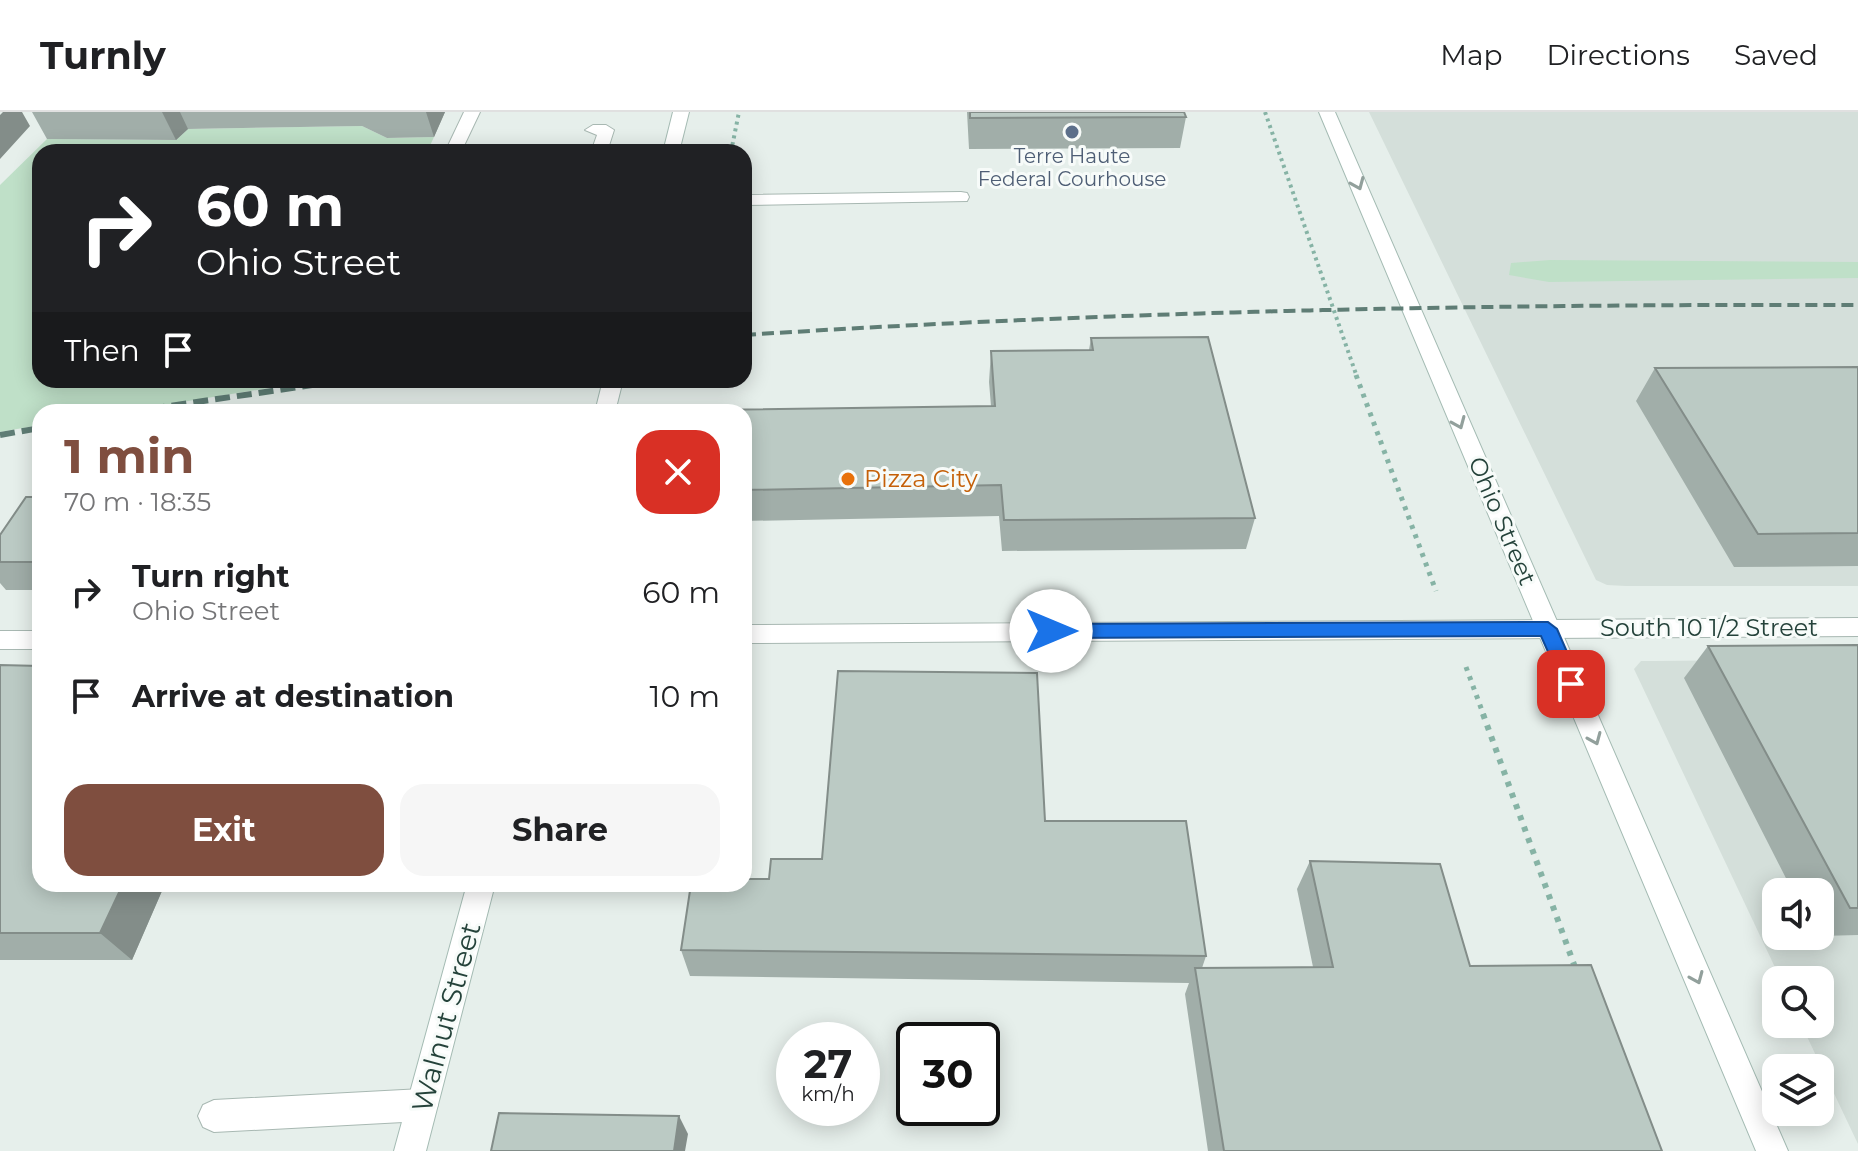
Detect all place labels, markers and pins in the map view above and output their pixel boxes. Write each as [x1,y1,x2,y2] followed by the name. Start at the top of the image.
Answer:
[1063,123,1081,141] marker: Terre Haute Federal Courhouse
[978,144,1166,191] place label: Terre Haute Federal Courhouse
[864,464,978,493] place label: Pizza City
[839,470,857,488] marker: Pizza City
[1537,650,1605,718] pin

